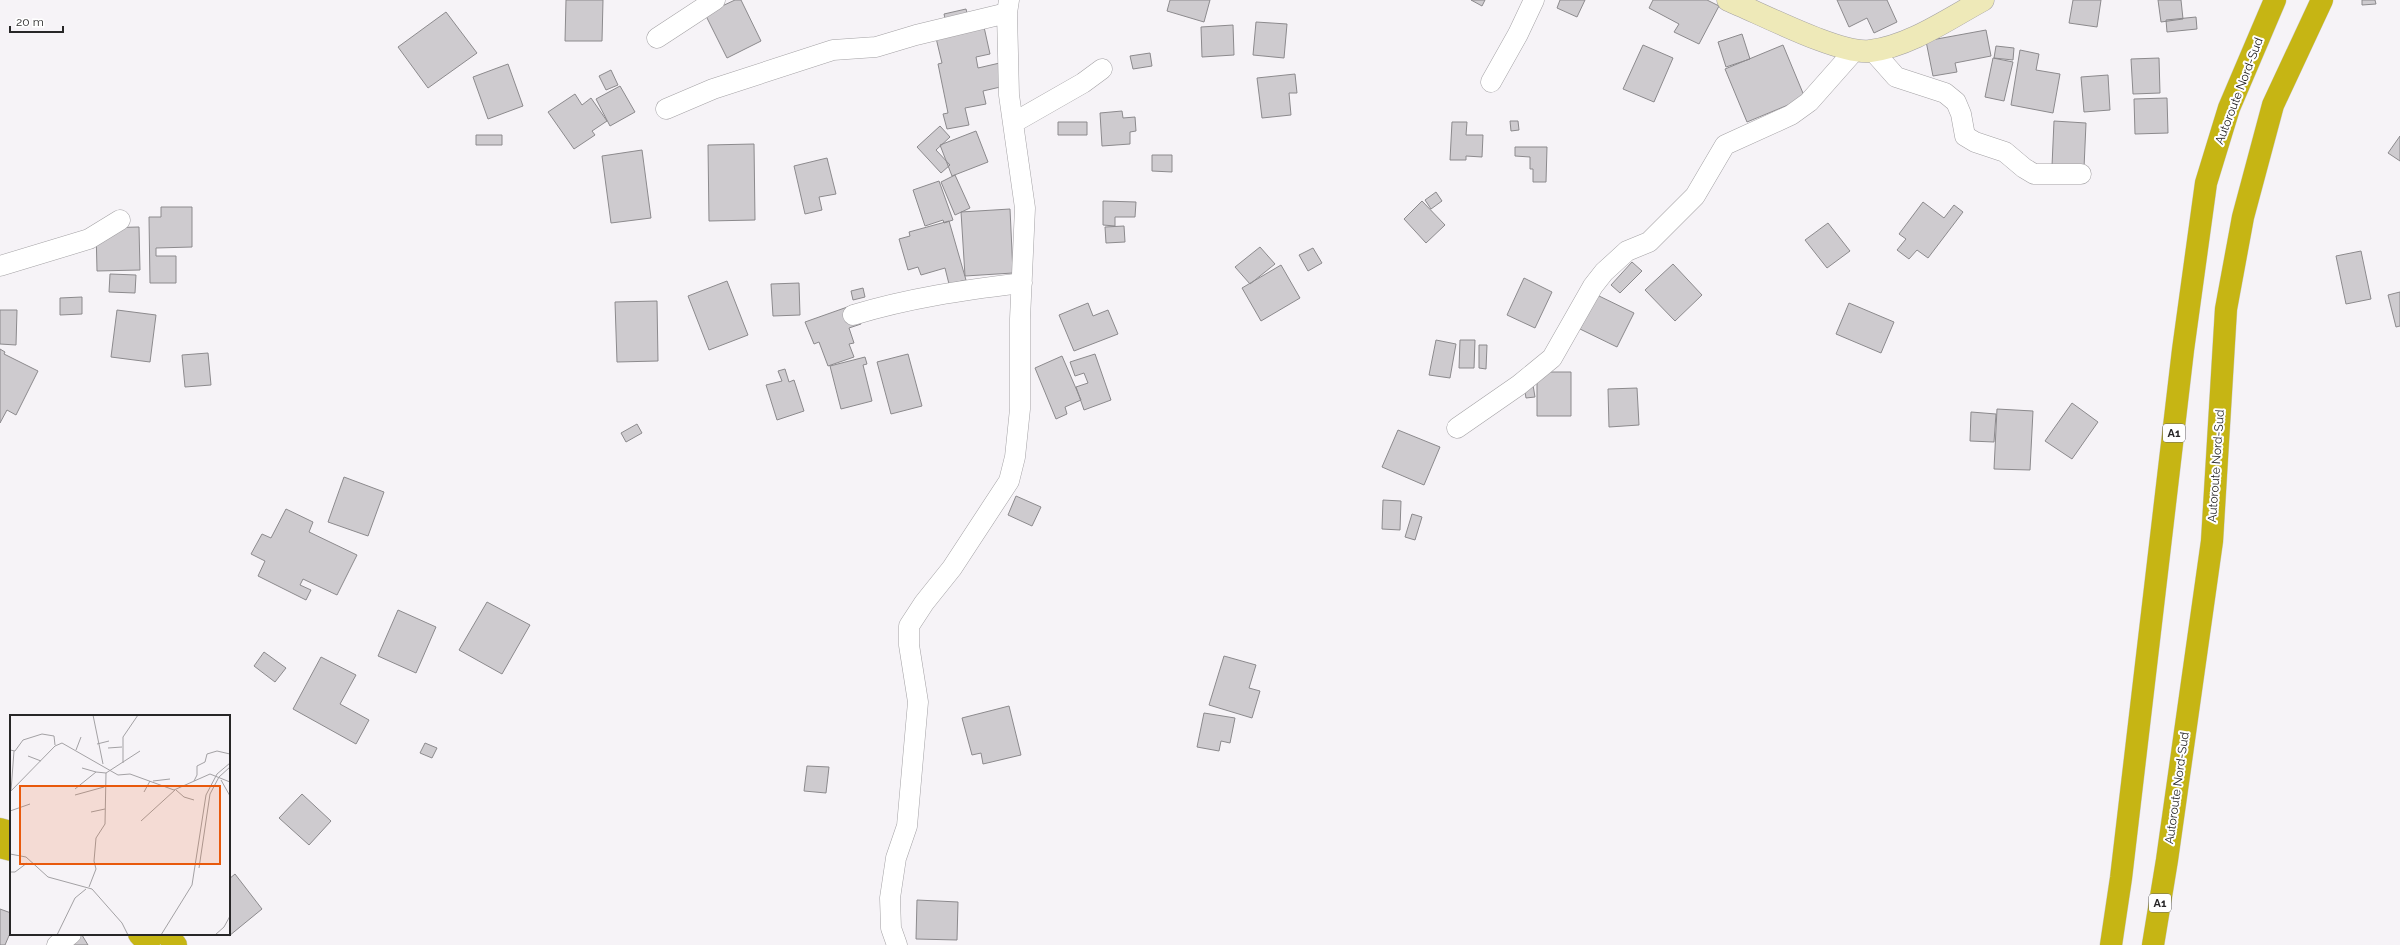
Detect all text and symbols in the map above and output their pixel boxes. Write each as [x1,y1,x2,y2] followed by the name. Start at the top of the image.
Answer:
[10,8,63,34] scale bar
[16,15,44,29] text: 20 m
[2212,36,2266,146] street label: Autoroute Nord-Sud
[2205,409,2227,523] street label: Autoroute Nord-Sud
[2163,424,2185,442] road number: A1
[10,715,230,935] inset map
[2162,731,2192,845] street label: Autoroute Nord-Sud
[2149,894,2171,912] road number: A1

